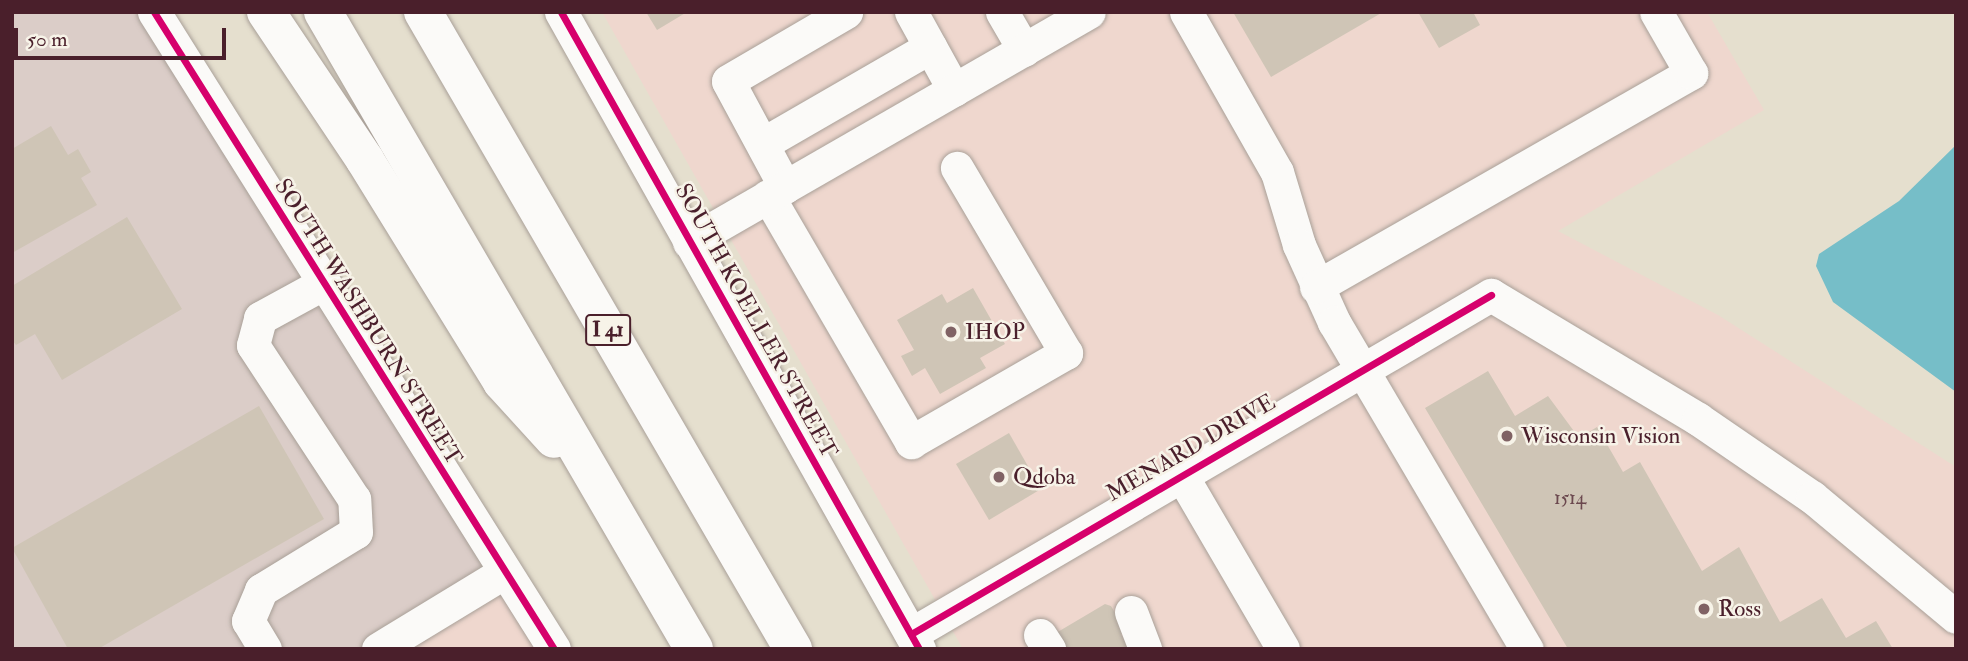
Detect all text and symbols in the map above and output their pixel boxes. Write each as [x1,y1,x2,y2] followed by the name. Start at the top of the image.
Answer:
[18,14,229,58] scale bar
[27,26,68,53] text: 50 m
[268,174,468,470] street label: SOUTH WASHBURN STREET
[669,179,843,463] street label: SOUTH KOELLER STREET
[584,312,632,348] road number: I 41
[965,318,1025,346] place label: IHOP
[943,324,959,340] marker: IHOP
[1102,388,1280,508] street label: MENARD DRIVE
[1521,422,1680,450] place label: Wisconsin Vision
[1499,428,1515,444] marker: Wisconsin Vision
[1013,463,1076,491] place label: Qdoba
[991,469,1007,485] marker: Qdoba
[1554,488,1586,510] house number: 1514
[1718,595,1761,623] place label: Ross
[1696,601,1712,617] marker: Ross

